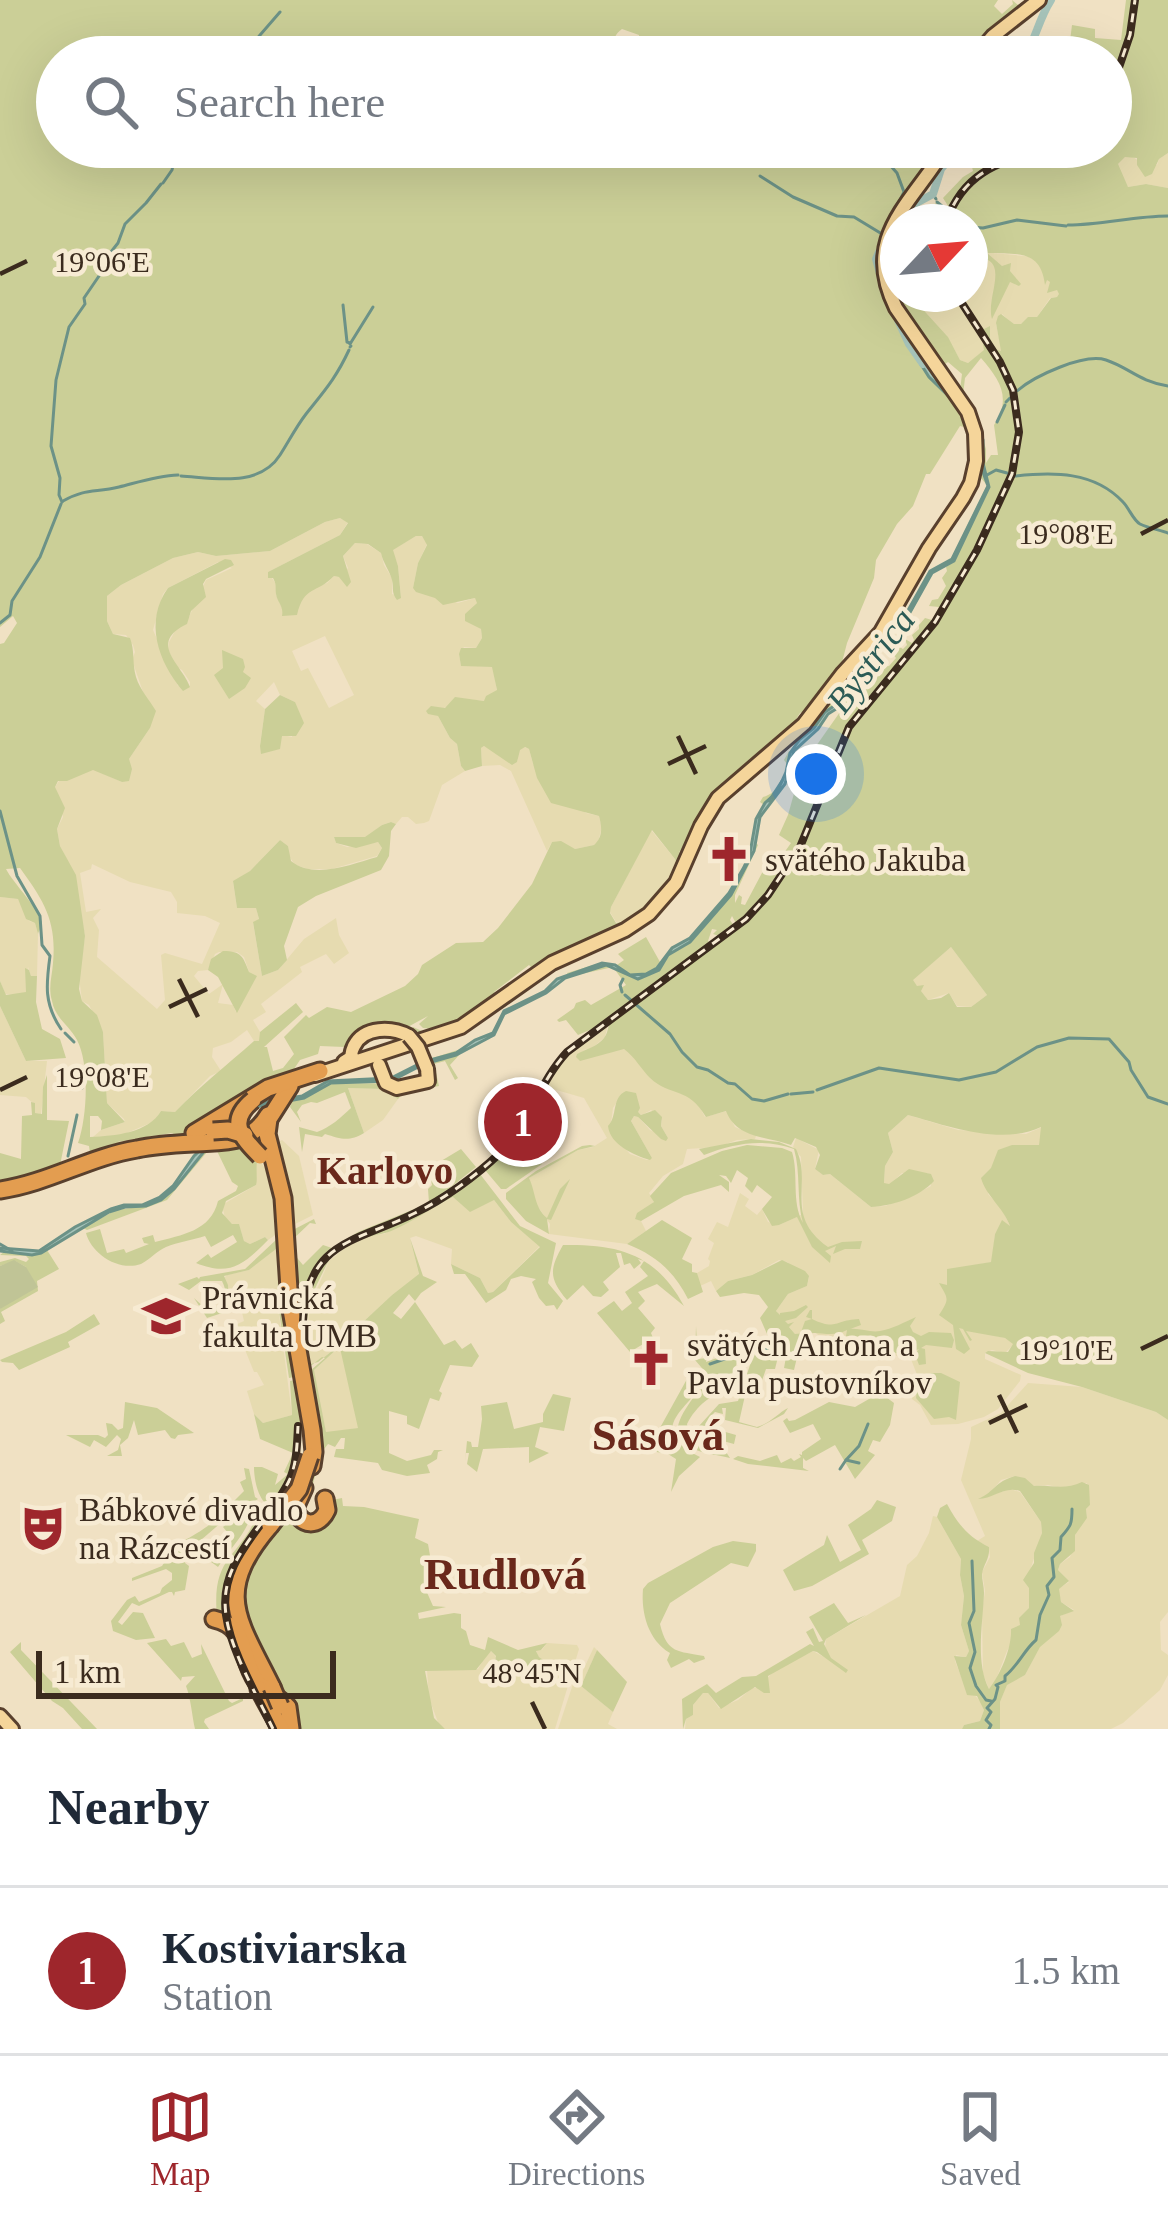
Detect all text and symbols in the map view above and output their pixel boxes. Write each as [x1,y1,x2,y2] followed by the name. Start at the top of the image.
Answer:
[36,36,1132,168] search box
[78,69,144,135] icon: search
[174,77,385,127] text: Search here
[880,204,988,312] north arrow
[54,245,150,278] text: 19°06'E
[1018,517,1114,550] text: 19°08'E
[819,601,923,721] water label: Bystrica
[786,744,846,804] your location
[704,834,754,884] church icon: svätého Jakuba
[765,842,966,878] place label: svätého Jakuba
[54,1060,150,1093] text: 19°08'E
[484,1077,562,1167] pin: 1
[317,1149,453,1192] district label: Karlovo
[202,1280,377,1354] place label: Právnická fakulta UMB
[141,1291,191,1341] school or university icon: Právnická fakulta UMB
[687,1327,932,1401] place label: svätých Antona a Pavla pustovníkov
[1018,1333,1114,1366] text: 19°10'E
[626,1338,676,1388] church icon: svätých Antona a Pavla pustovníkov
[592,1410,724,1460] district label: Sásová
[79,1492,304,1566] place label: Bábkové divadlo na Rázcestí
[18,1503,68,1553] theatre icon: Bábkové divadlo na Rázcestí
[424,1549,586,1599] district label: Rudlová
[36,1645,336,1698] scale bar
[54,1654,121,1690] text: 1 km
[482,1656,582,1689] text: 48°45'N
[48,1779,209,1835] text: Nearby
[162,1923,407,1973] text: Kostiviarska
[77,1949,97,1992] text: 1
[1012,1949,1120,1992] text: 1.5 km
[162,1975,273,2018] text: Station
[147,2084,213,2193] tab: Map
[508,2084,645,2193] tab: Directions
[940,2084,1021,2193] tab: Saved

